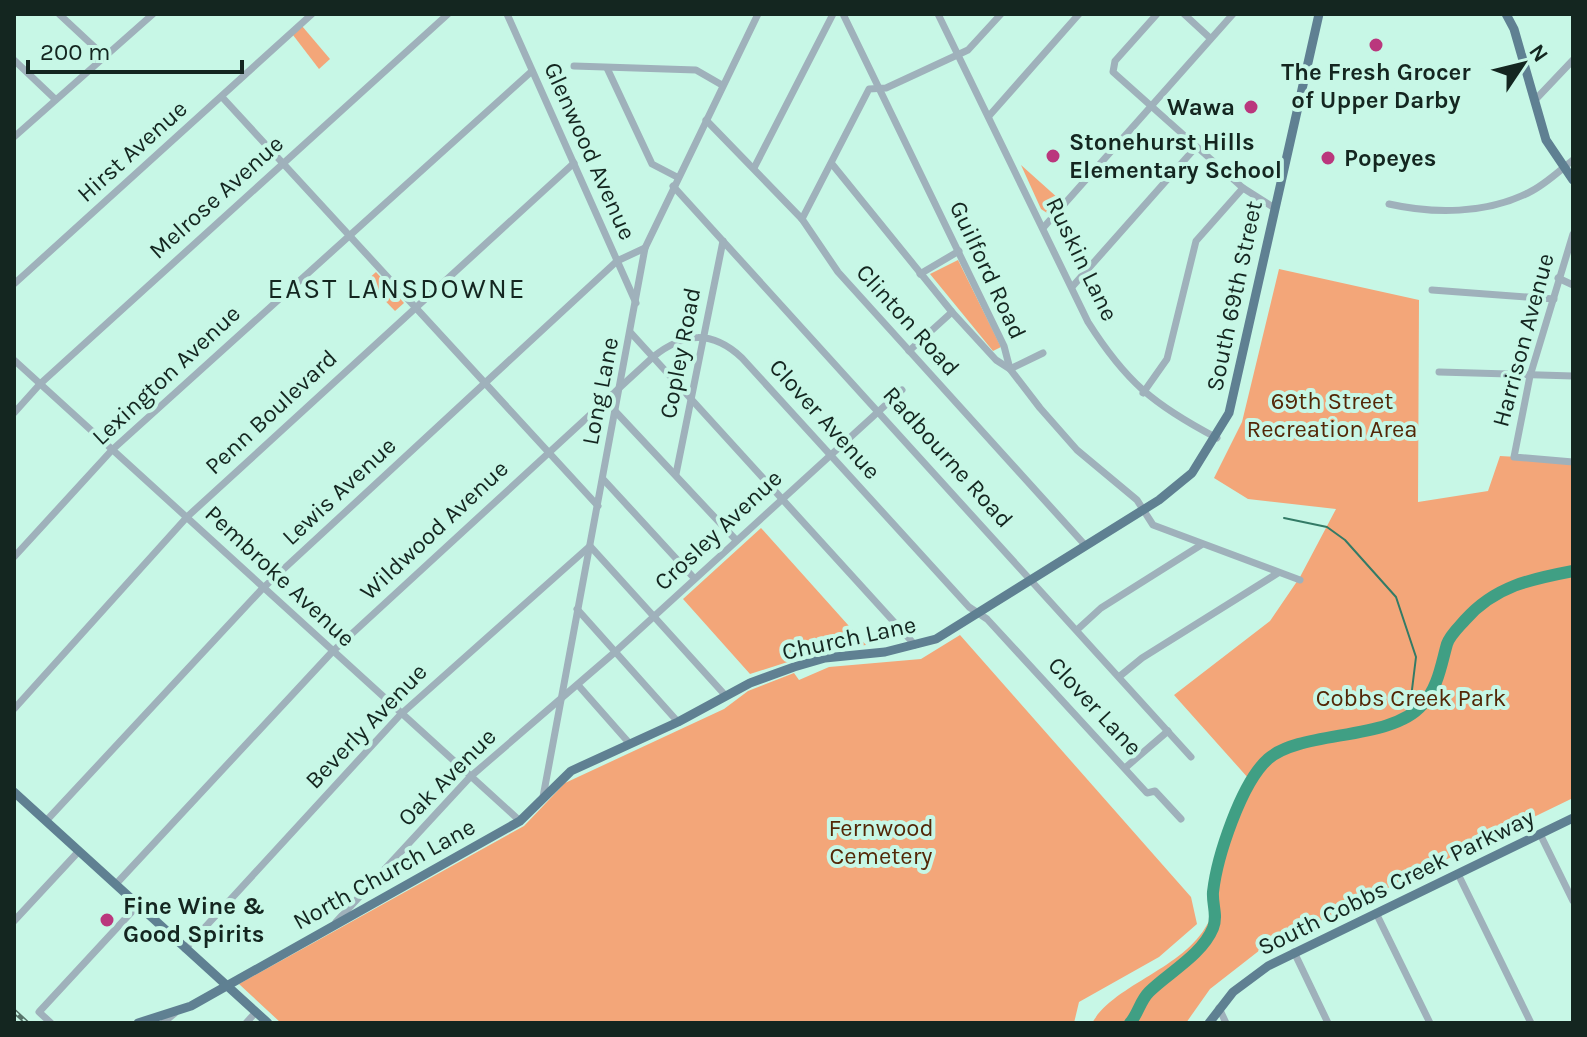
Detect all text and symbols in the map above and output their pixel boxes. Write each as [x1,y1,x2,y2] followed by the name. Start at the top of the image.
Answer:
[28,24,242,74] scale bar
[1483,24,1563,104] north arrow
[1367,36,1385,54] marker: The Fresh Grocer of Upper Darby
[40,38,111,66] text: 200 m
[1523,39,1554,67] text: N
[538,58,642,244] street label: Glenwood Avenue
[1281,58,1471,114] place label: The Fresh Grocer of Upper Darby
[1167,93,1235,121] place label: Wawa
[71,94,193,208] street label: Hirst Avenue
[1242,98,1260,116] marker: Wawa
[1069,128,1282,184] place label: Stonehurst Hills Elementary School
[143,129,289,265] street label: Melrose Avenue
[1344,144,1436,172] place label: Popeyes
[1044,147,1062,165] marker: Stonehurst Hills Elementary School
[1319,149,1337,167] marker: Popeyes
[1040,193,1124,325] street label: Ruskin Lane
[944,197,1032,343] street label: Guilford Road
[1200,198,1268,394] street label: South 69th Street
[1486,250,1560,430] street label: Harrison Avenue
[851,258,965,382] street label: Clinton Road
[267,272,527,305] district label: EAST LANSDOWNE
[654,285,706,421] street label: Copley Road
[86,299,246,451] street label: Lexington Avenue
[576,335,624,447] street label: Long Lane
[199,344,343,480] street label: Penn Boulevard
[764,353,886,485] street label: Clover Avenue
[877,381,1019,533] street label: Radbourne Road
[1246,387,1418,443] park label: 69th Street Recreation Area
[276,431,402,551] street label: Lewis Avenue
[354,454,514,606] street label: Wildwood Avenue
[648,464,788,596] street label: Crosley Avenue
[199,499,361,653] street label: Pembroke Avenue
[779,610,919,666] street label: Church Lane
[1042,651,1148,761] street label: Clover Lane
[299,658,433,794] street label: Beverly Avenue
[1316,684,1506,712] park label: Cobbs Creek Park
[392,722,502,832] street label: Oak Avenue
[1253,803,1539,961] street label: South Cobbs Creek Parkway
[288,812,480,936] street label: North Church Lane
[828,814,934,870] park label: Fernwood Cemetery
[123,892,265,948] place label: Fine Wine & Good Spirits
[98,911,116,929] marker: Fine Wine & Good Spirits

